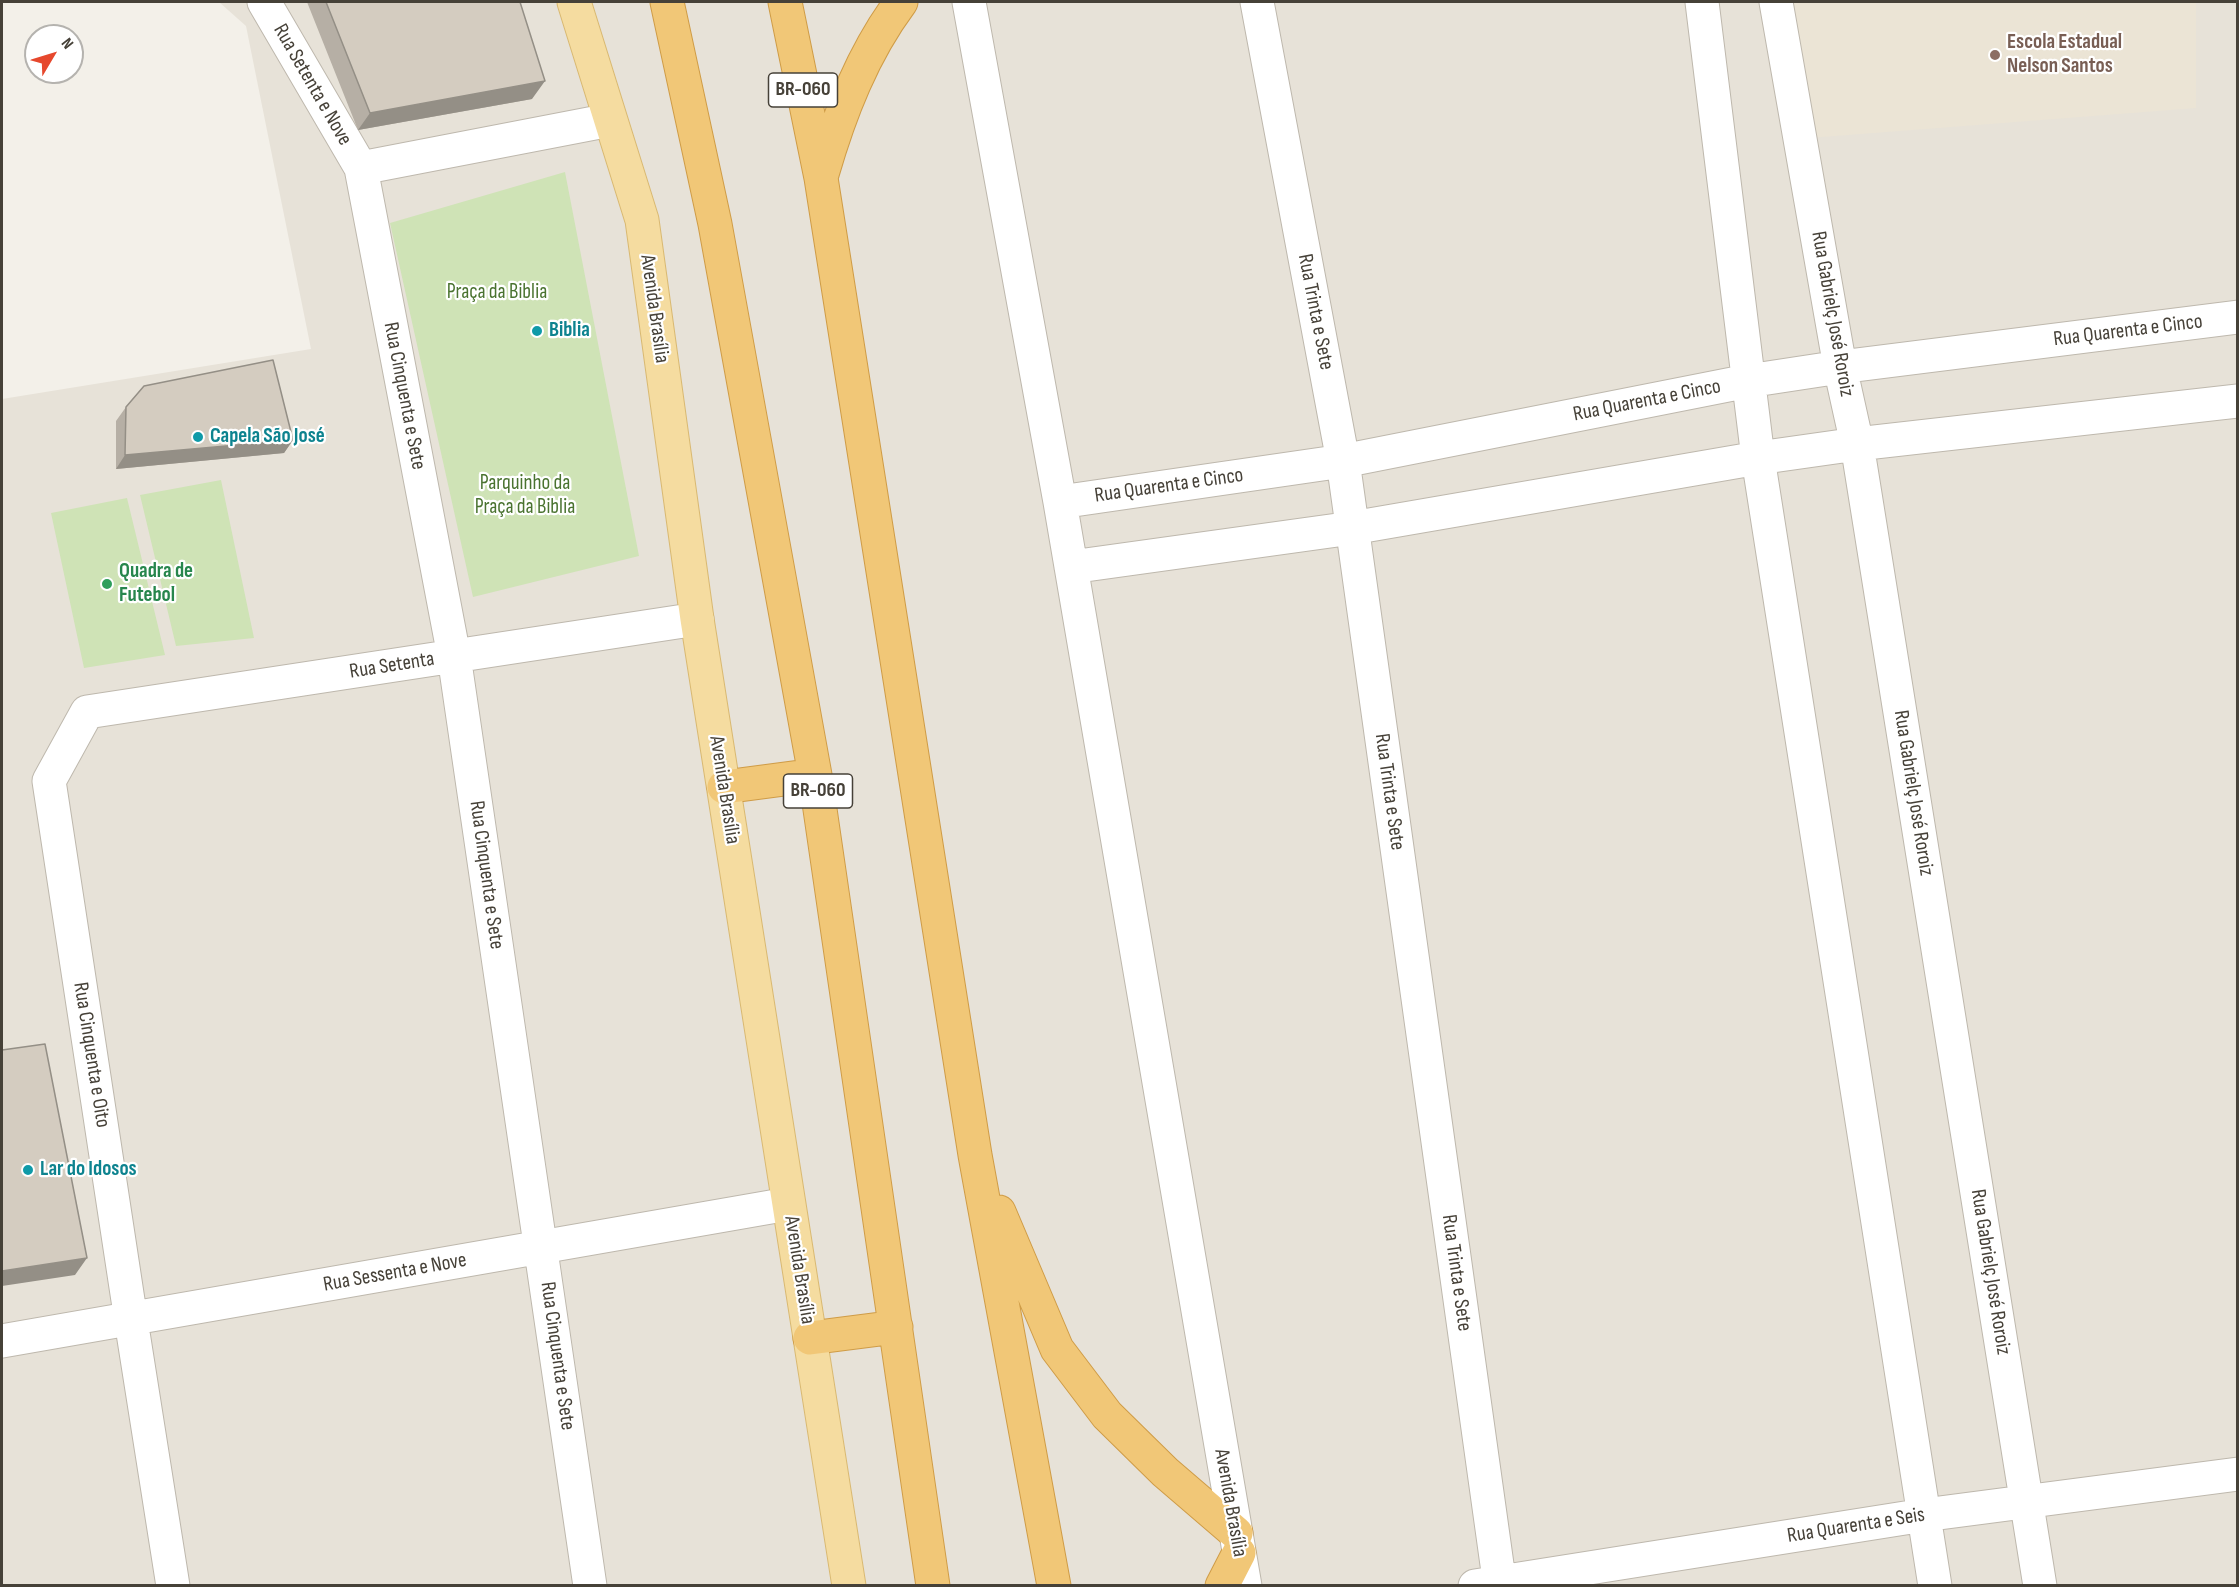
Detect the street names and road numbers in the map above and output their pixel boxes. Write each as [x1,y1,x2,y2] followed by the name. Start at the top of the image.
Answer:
[267,20,357,150] street label: Rua Setenta e Nove
[768,73,838,107] road number: BR-060
[1805,229,1859,399] street label: Rua Gabrielç José Roroiz
[1291,252,1339,372] street label: Rua Trinta e Sete
[634,253,674,365] street label: Avenida Brasília
[2052,309,2204,353] street label: Rua Quarenta e Cinco
[377,320,431,472] street label: Rua Cinquenta e Sete
[1571,374,1723,428] street label: Rua Quarenta e Cinco
[1093,463,1245,509] street label: Rua Quarenta e Cinco
[348,647,436,685] street label: Rua Setenta
[1887,708,1939,878] street label: Rua Gabrielç José Roroiz
[1368,732,1410,852] street label: Rua Trinta e Sete
[703,734,745,846] street label: Avenida Brasília
[784,774,852,808] road number: BR-060
[463,799,509,951] street label: Rua Cinquenta e Sete
[67,981,115,1129] street label: Rua Cinquenta e Oito
[1964,1187,2016,1357] street label: Rua Gabrielç José Roroiz
[1435,1213,1477,1333] street label: Rua Trinta e Sete
[778,1214,820,1326] street label: Avenida Brasília
[321,1248,469,1298] street label: Rua Sessenta e Nove
[534,1280,580,1432] street label: Rua Cinquenta e Sete
[1208,1447,1252,1559] street label: Avenida Brasília
[1785,1503,1927,1549] street label: Rua Quarenta e Seis

